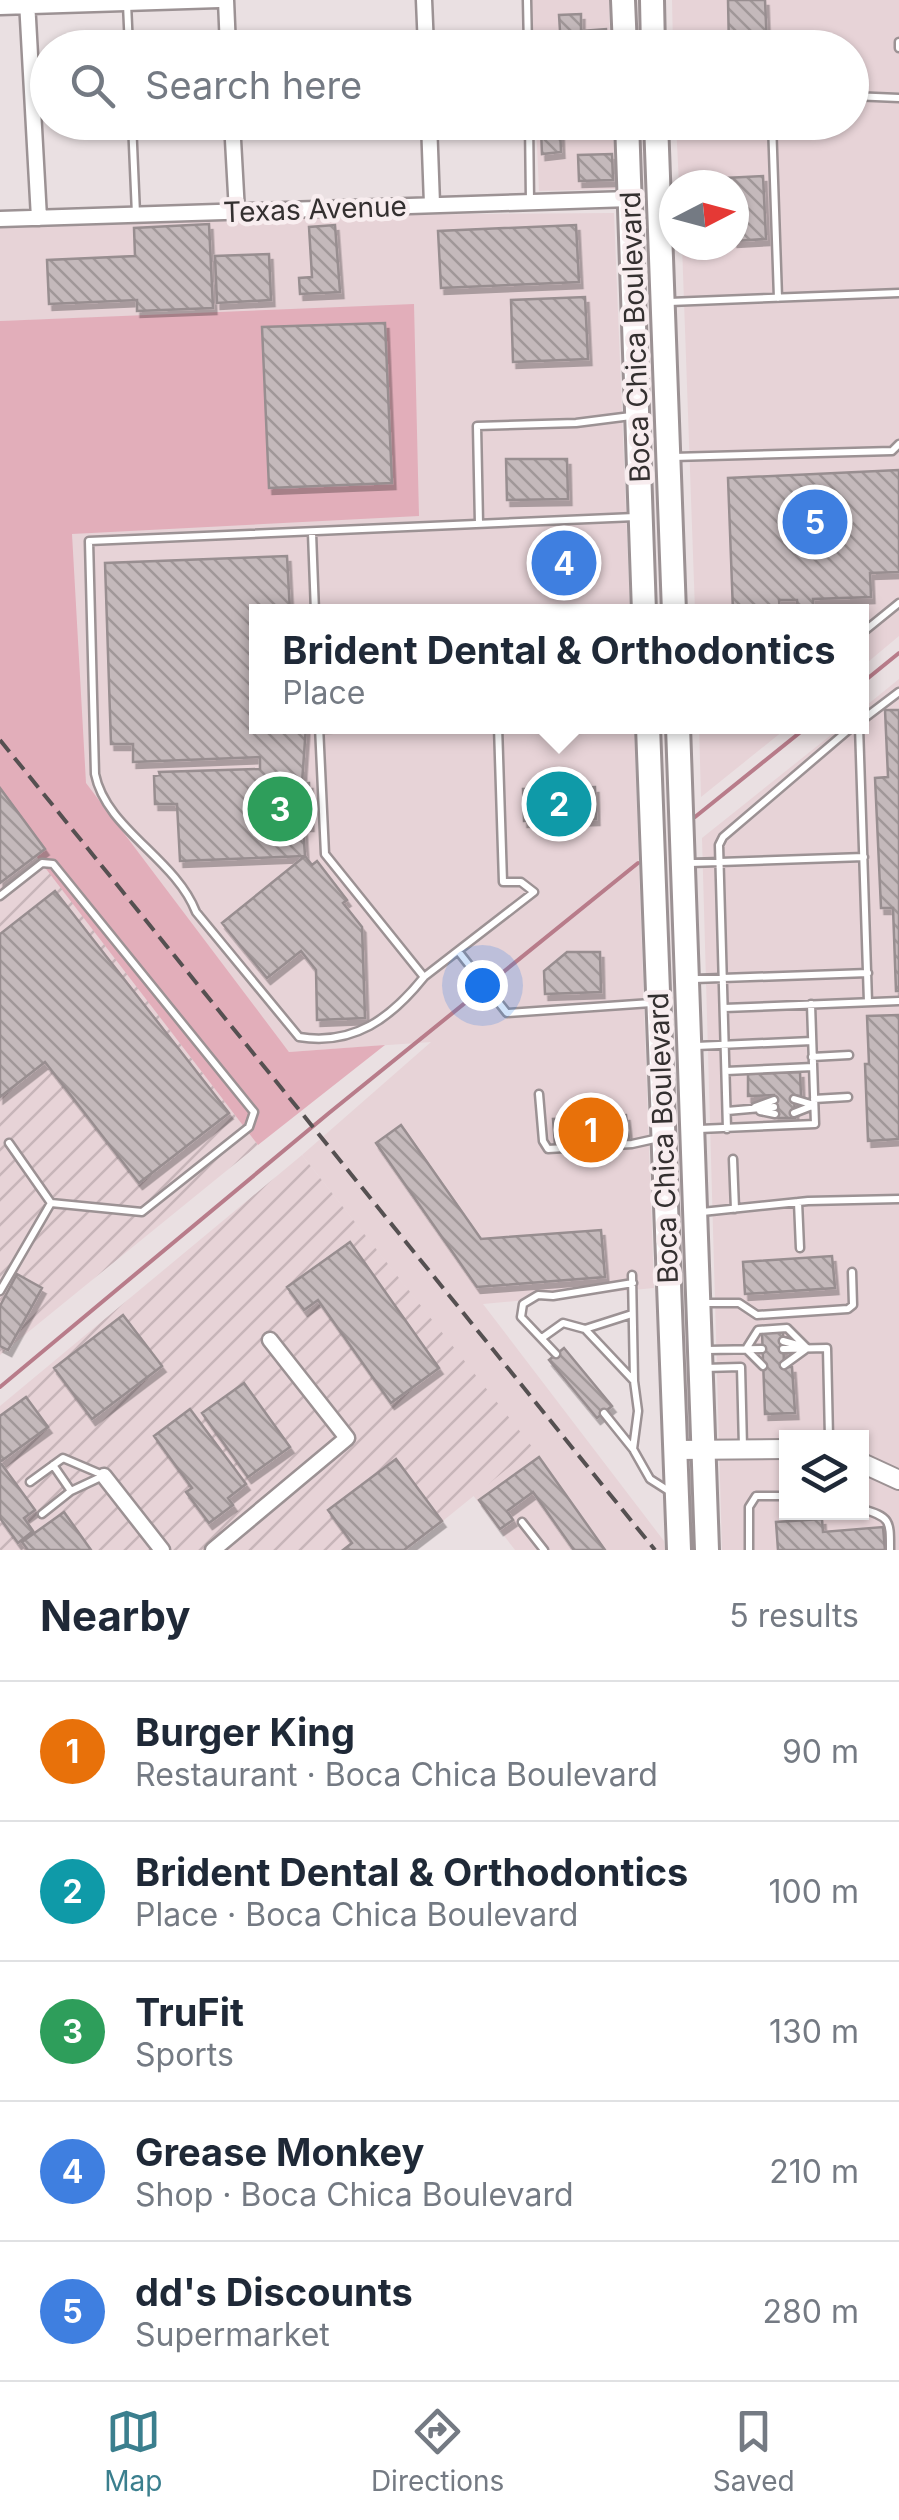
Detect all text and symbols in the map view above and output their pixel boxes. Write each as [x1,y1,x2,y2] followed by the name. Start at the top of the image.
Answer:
[30,30,869,140] search box
[65,58,120,113] icon: search
[145,62,362,108] text: Search here
[659,170,749,260] north arrow
[223,189,407,229] street label: Texas Avenue
[613,191,657,483] street label: Boca Chica Boulevard
[782,484,848,560] pin: 5
[532,526,596,600] pin: 4
[249,604,869,734] popup
[282,627,836,673] text: Brident Dental & Orthodontics
[282,673,365,712] text: Place
[526,766,592,842] pin: 2
[248,772,312,846] pin: 3
[457,960,508,1011] your location
[641,992,685,1284] street label: Boca Chica Boulevard
[558,1092,624,1168] pin: 1
[779,1430,869,1520] map controls
[779,1430,869,1520] button: layers
[40,1590,191,1641] text: Nearby
[729,1596,859,1635] text: 5 results
[135,1709,355,1755] text: Burger King
[66,1732,79,1771] text: 1
[782,1732,859,1771] text: 90 m
[135,1755,658,1794] text: Restaurant · Boca Chica Boulevard
[135,1849,688,1895] text: Brident Dental & Orthodontics
[62,1872,83,1911] text: 2
[769,1872,859,1911] text: 100 m
[135,1895,578,1934] text: Place · Boca Chica Boulevard
[135,1989,244,2035] text: TruFit
[62,2012,83,2051] text: 3
[769,2012,859,2051] text: 130 m
[135,2035,234,2074] text: Sports
[135,2129,424,2175] text: Grease Monkey
[62,2152,83,2191] text: 4
[769,2152,859,2191] text: 210 m
[135,2175,573,2214] text: Shop · Boca Chica Boulevard
[135,2269,413,2315] text: dd's Discounts
[62,2292,83,2331] text: 5
[762,2292,859,2331] text: 280 m
[135,2315,330,2354] text: Supermarket
[104,2404,162,2498] tab: Map
[371,2404,504,2498] tab: Directions
[713,2404,795,2498] tab: Saved

